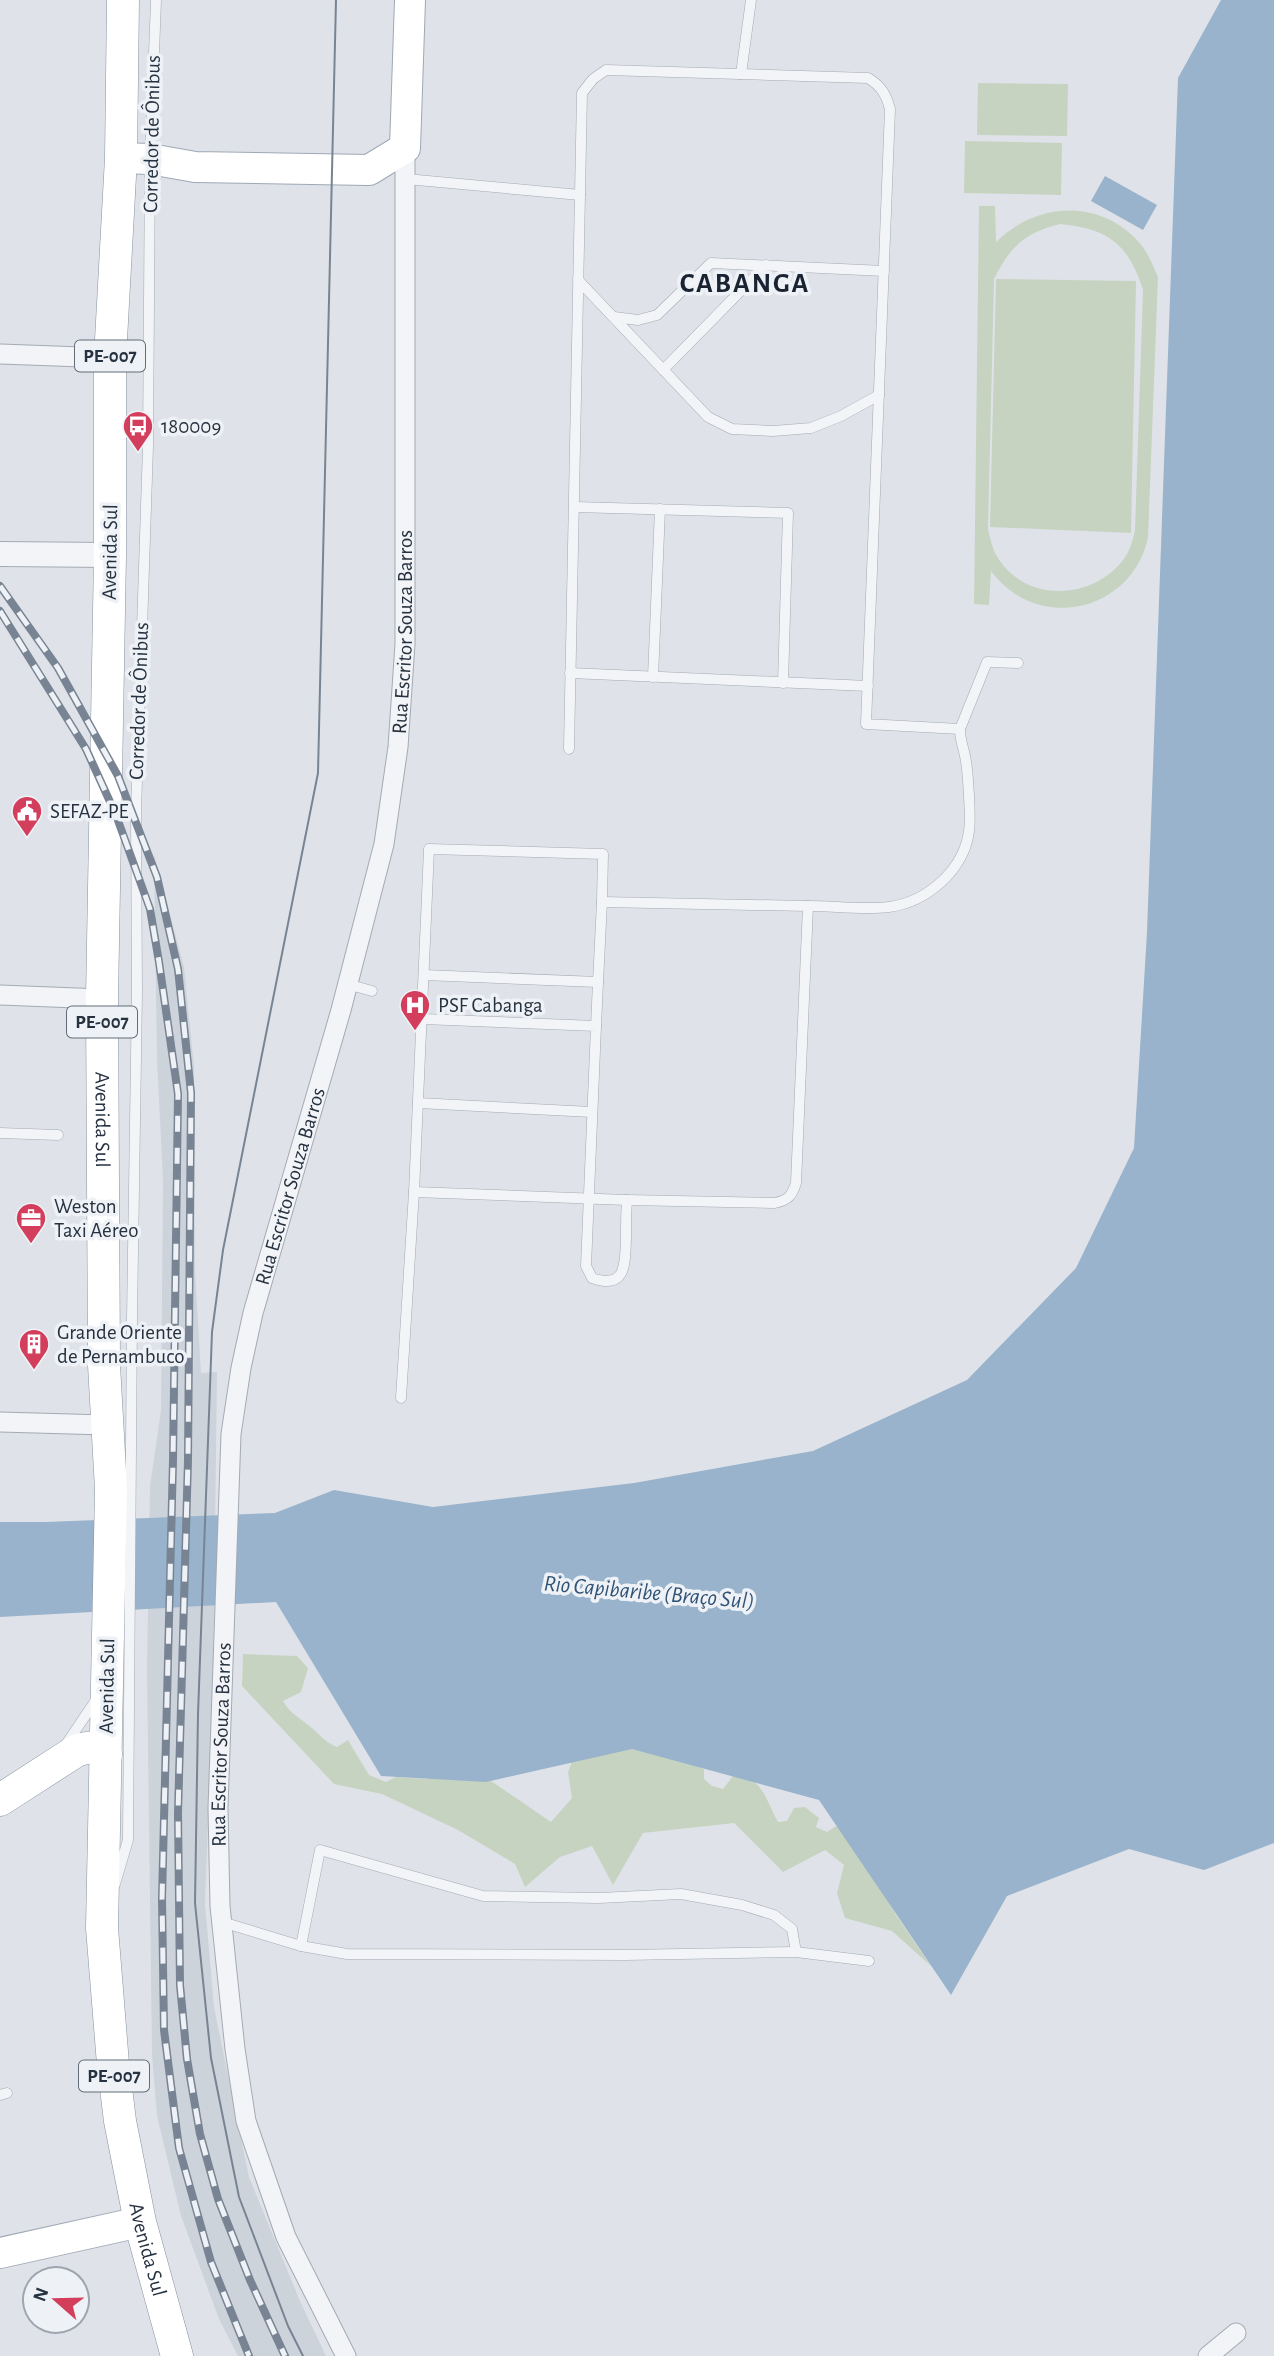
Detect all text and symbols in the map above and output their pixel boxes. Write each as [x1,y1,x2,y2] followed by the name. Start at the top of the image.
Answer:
[138,55,164,213] street label: Corredor de Ônibus
[680,270,810,298] district label: CABANGA
[75,340,145,372] road number: PE-007
[121,409,155,453] bus stop icon: 180009
[161,416,221,437] place label: 180009
[99,504,121,600] street label: Avenida Sul
[388,530,416,735] street label: Rua Escritor Souza Barros
[124,622,152,780] street label: Corredor de Ônibus
[10,794,44,838] public building icon: SEFAZ-PE
[50,801,129,822] place label: SEFAZ-PE
[398,988,432,1032] hospital icon: PSF Cabanga
[438,995,543,1016] place label: PSF Cabanga
[67,1006,137,1038] road number: PE-007
[92,1072,113,1168] street label: Avenida Sul
[251,1085,328,1287] street label: Rua Escritor Souza Barros
[54,1196,138,1241] place label: Weston Taxi Aéreo
[14,1201,48,1245] office icon: Weston Taxi Aéreo
[57,1322,185,1367] place label: Grande Oriente de Pernambuco
[17,1327,51,1371] building icon: Grande Oriente de Pernambuco
[543,1572,755,1614] water label: Rio Capibaribe (Braço Sul)
[96,1638,118,1734] street label: Avenida Sul
[207,1642,234,1847] street label: Rua Escritor Souza Barros
[79,2060,149,2092] road number: PE-007
[126,2201,170,2298] street label: Avenida Sul
[21,2265,91,2335] north arrow
[30,2285,53,2304] text: N

